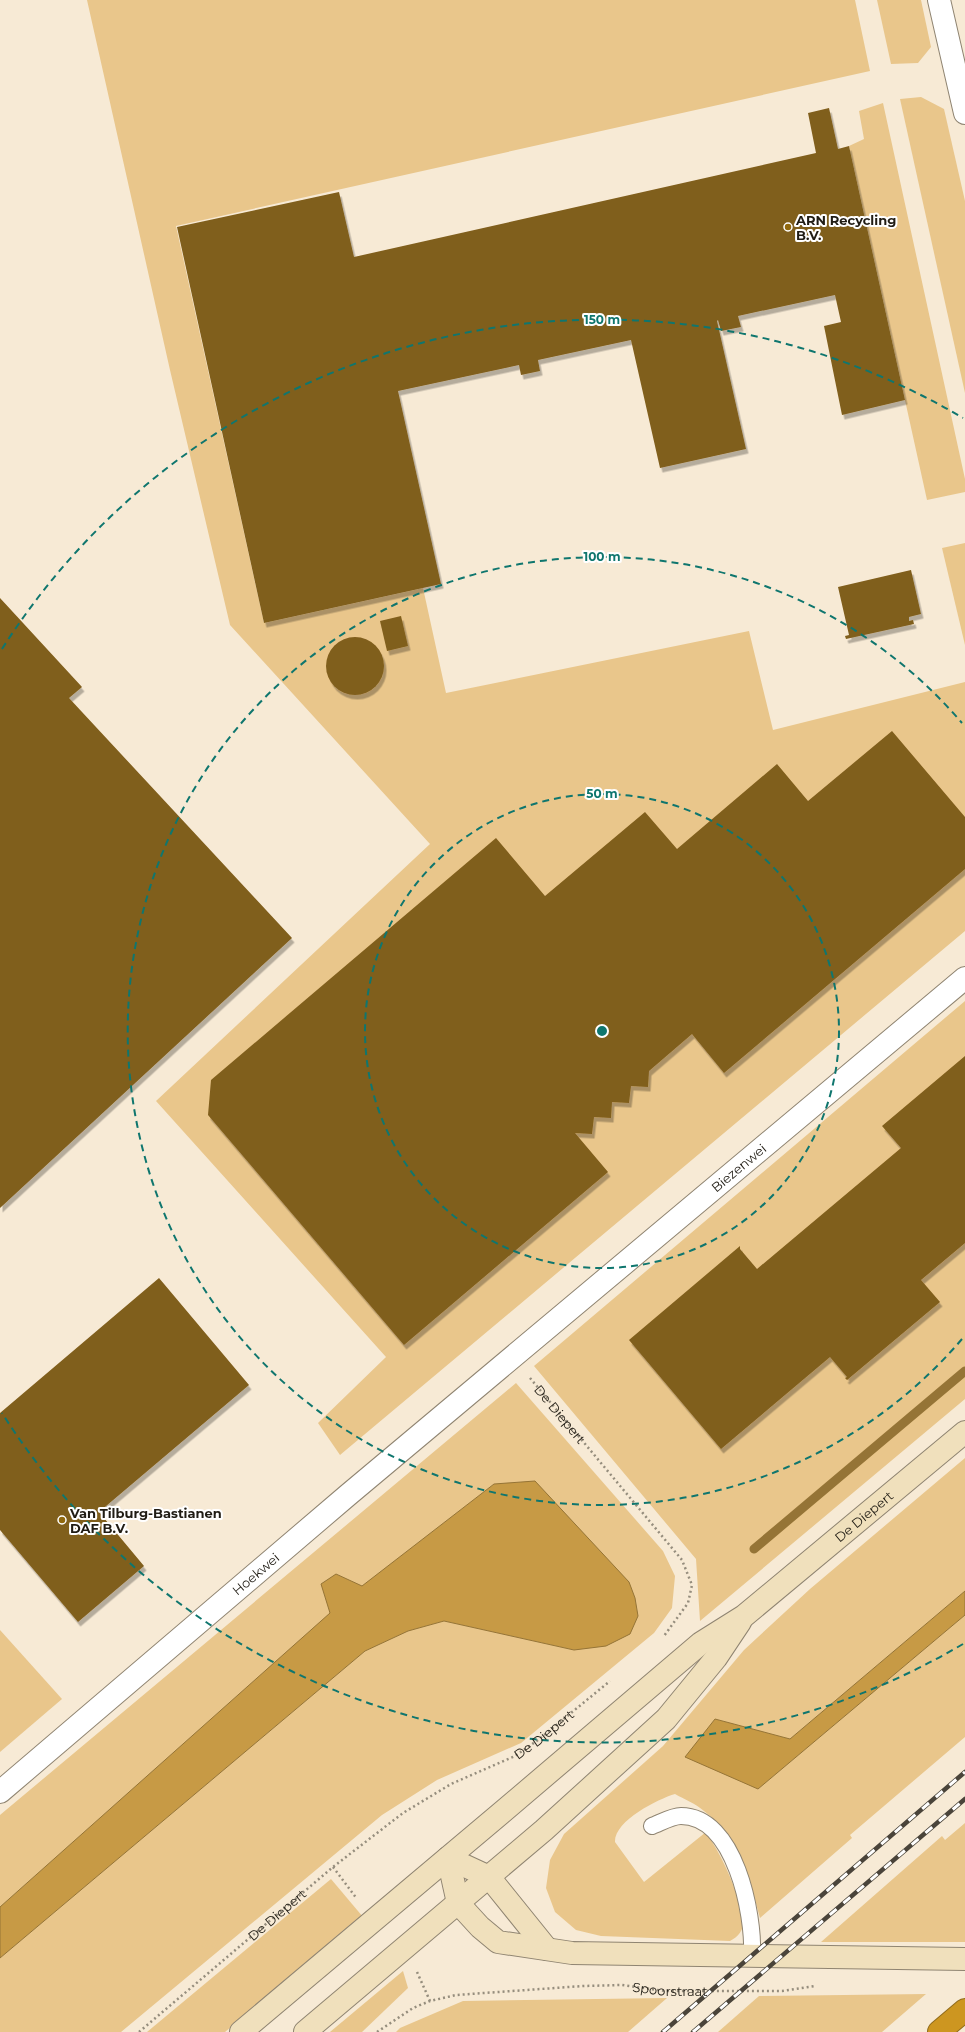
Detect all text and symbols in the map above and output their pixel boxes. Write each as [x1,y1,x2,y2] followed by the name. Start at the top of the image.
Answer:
[795,212,896,243] place label: ARN Recycling B.V.
[783,222,793,232] marker: ARN Recycling B.V.
[584,312,620,327] text: 150 m
[584,549,620,564] text: 100 m
[586,786,618,801] text: 50 m
[595,1024,609,1038] centre of rings
[708,1140,769,1195] street label: Biezenwei
[531,1382,589,1447] street label: De Diepert
[831,1487,896,1545] street label: De Diepert
[69,1505,222,1536] place label: Van Tilburg-Bastianen DAF B.V.
[57,1515,67,1525] marker: Van Tilburg-Bastianen DAF B.V.
[229,1549,282,1598] street label: Hoekwei
[511,1706,577,1762] street label: De Diepert
[244,1885,309,1944] street label: De Diepert
[631,1979,708,1999] street label: Spoorstraat

